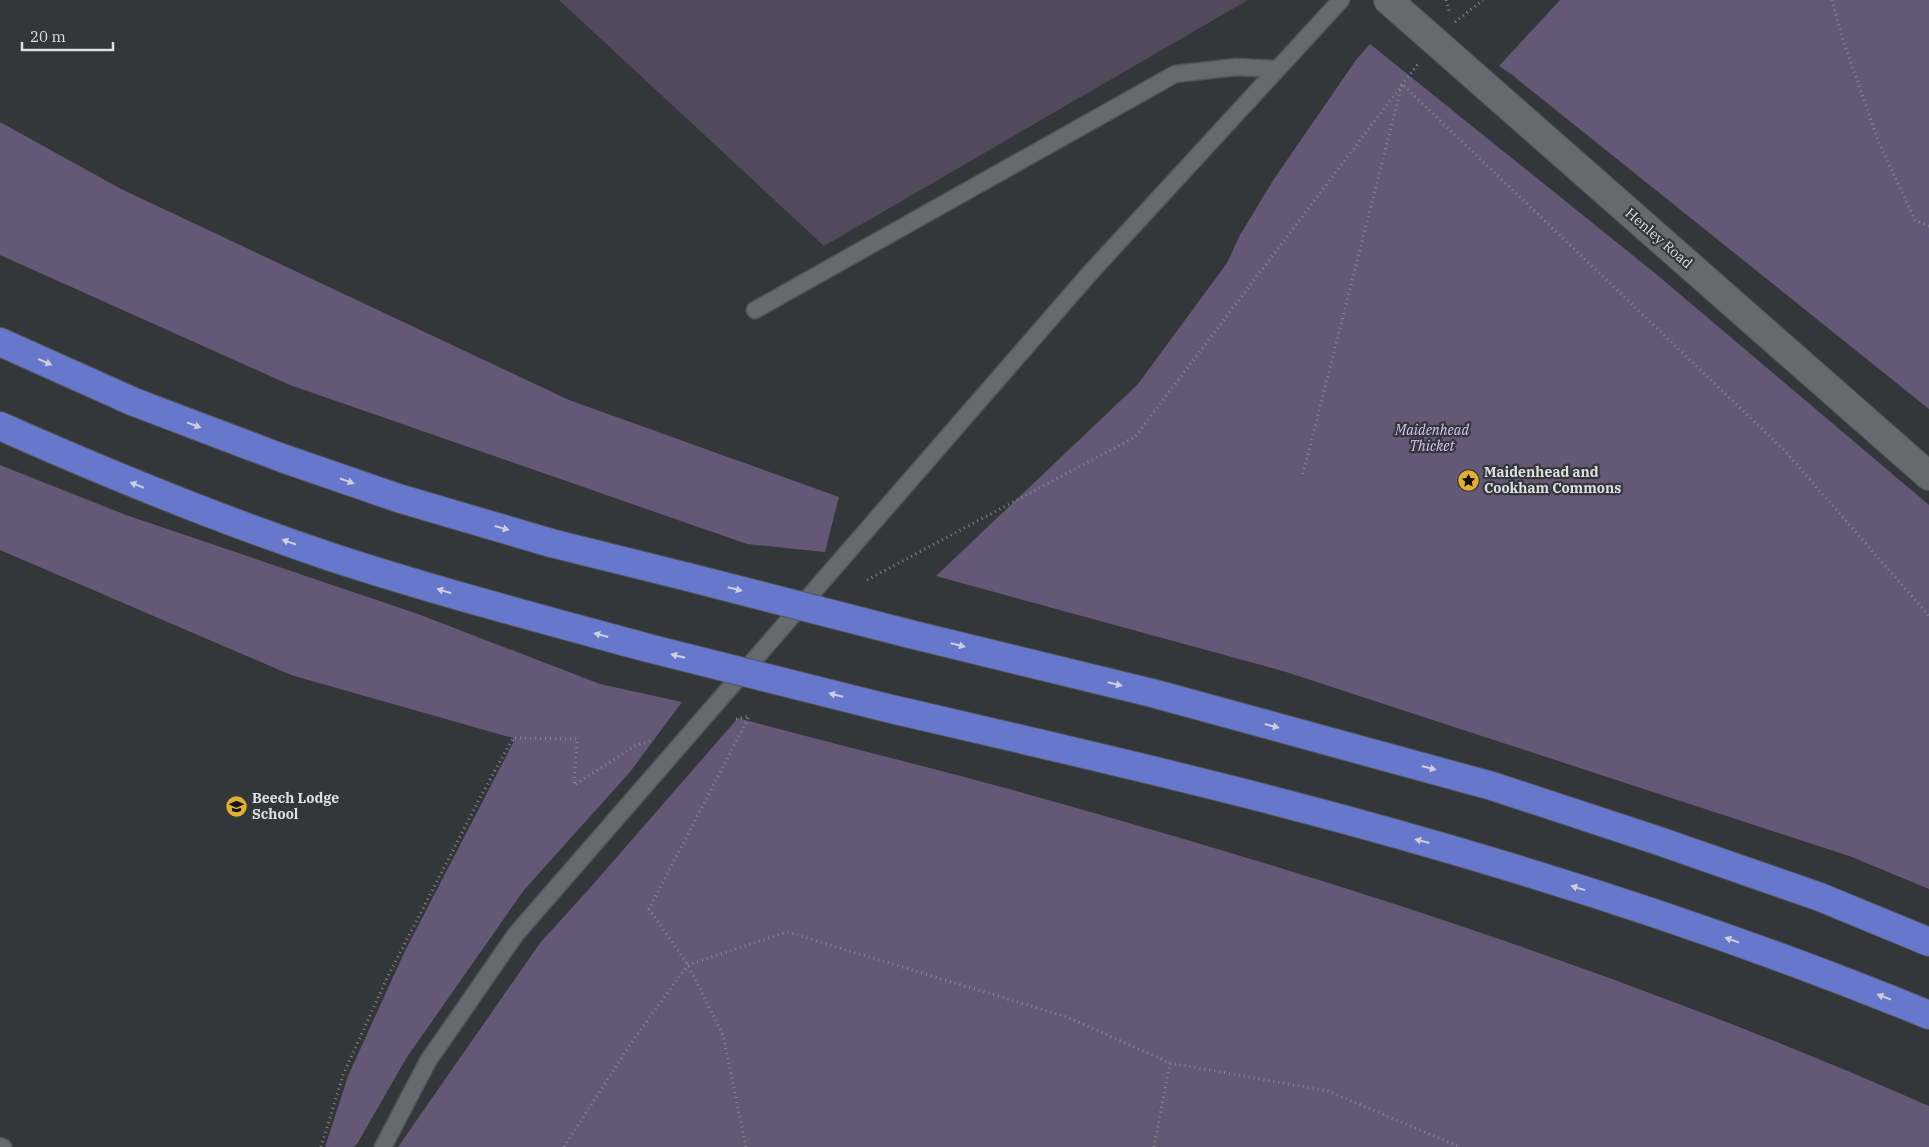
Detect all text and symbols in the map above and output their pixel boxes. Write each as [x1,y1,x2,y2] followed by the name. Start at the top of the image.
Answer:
[22,20,114,52] scale bar
[30,27,66,46] text: 20 m
[1622,204,1697,272] street label: Henley Road
[38,358,52,366] one-way arrow
[1394,421,1469,455] park label: Maidenhead Thicket
[187,422,202,429] one-way arrow
[1484,463,1621,497] place label: Maidenhead and Cookham Commons
[1456,468,1480,492] place icon: Maidenhead and Cookham Commons
[340,477,355,485] one-way arrow
[129,481,144,489] one-way arrow
[495,525,510,533] one-way arrow
[282,538,297,545] one-way arrow
[728,585,743,593] one-way arrow
[437,586,452,594] one-way arrow
[593,631,608,639] one-way arrow
[950,641,965,649] one-way arrow
[671,651,686,659] one-way arrow
[1108,680,1123,688] one-way arrow
[828,691,843,699] one-way arrow
[1265,722,1280,730] one-way arrow
[1422,765,1437,773] one-way arrow
[252,789,339,823] place label: Beech Lodge School
[224,794,248,818] school or university icon: Beech Lodge School
[1415,836,1430,844] one-way arrow
[1570,884,1585,891] one-way arrow
[1724,935,1739,943] one-way arrow
[1876,993,1891,1000] one-way arrow

